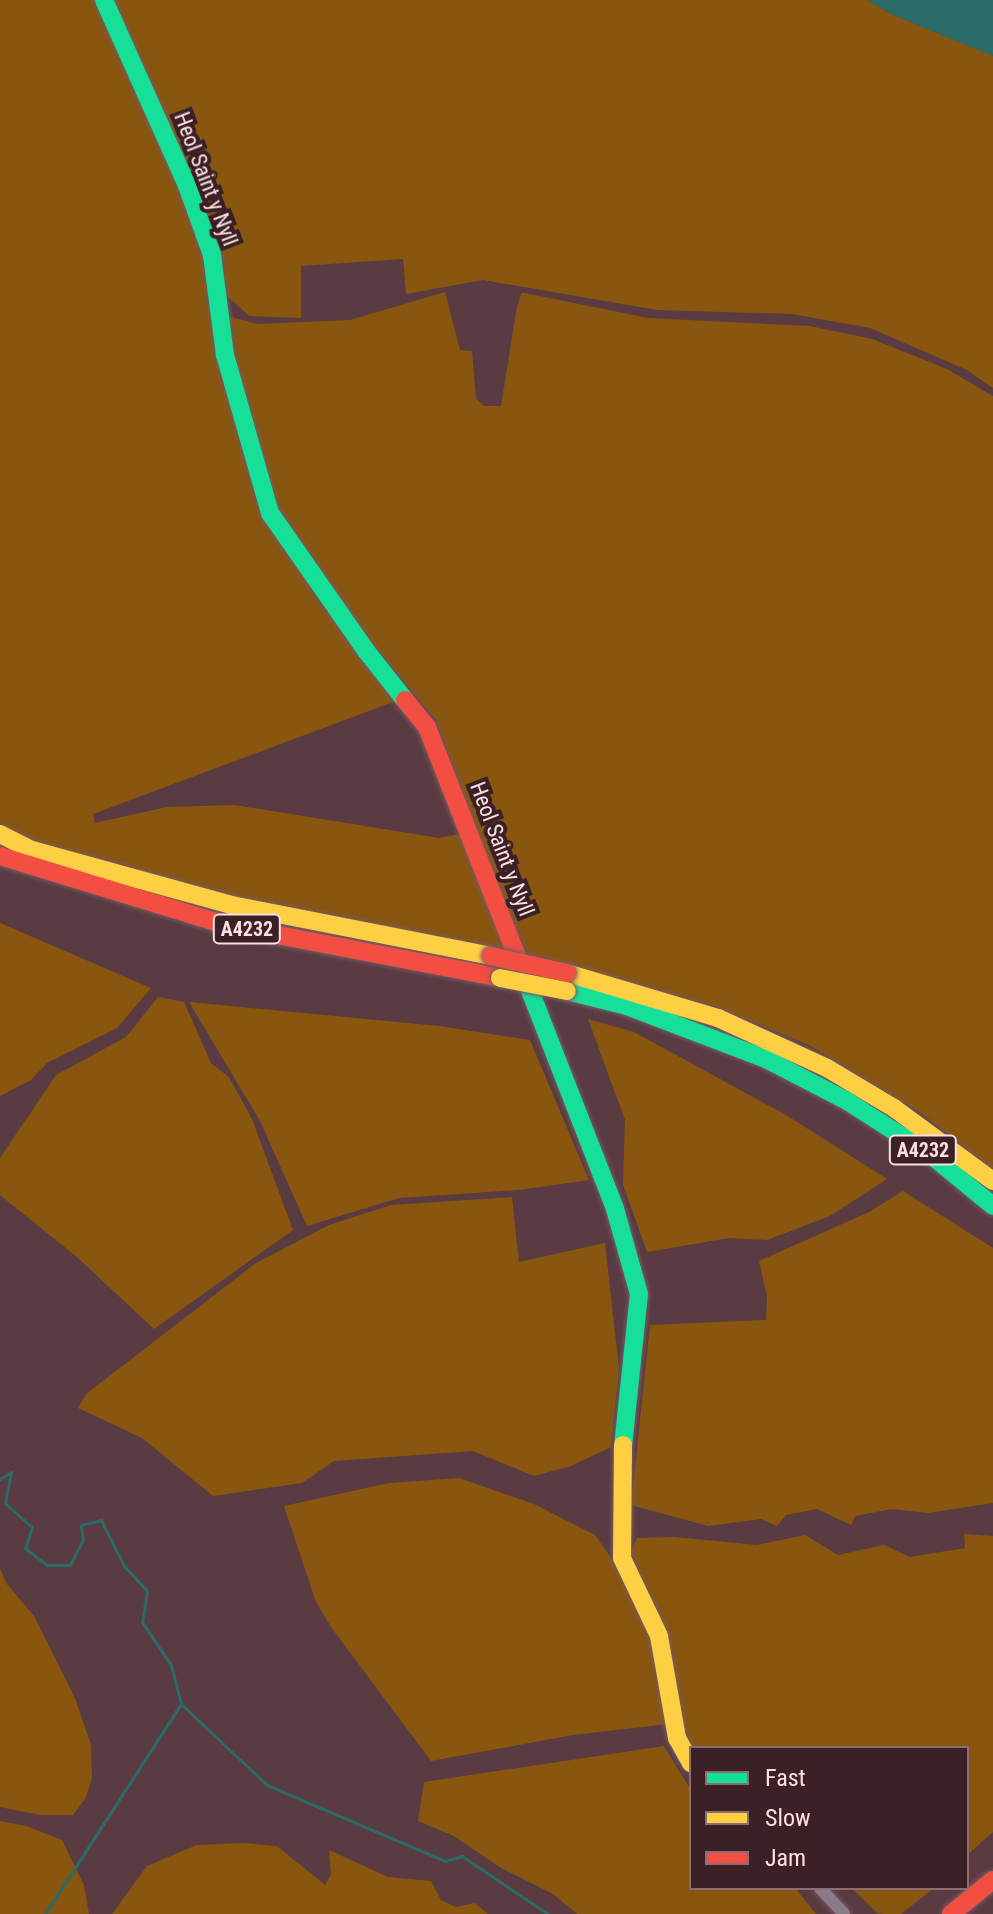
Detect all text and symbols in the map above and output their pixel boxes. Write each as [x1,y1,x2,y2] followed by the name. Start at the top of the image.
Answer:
[168,108,244,250] street label: Heol Saint y Nyll
[464,778,540,920] street label: Heol Saint y Nyll
[211,913,283,945] road number: A4232
[887,1134,959,1166] road number: A4232
[689,1746,969,1890] legend
[765,1764,806,1792] text: Fast
[765,1804,811,1832] text: Slow
[765,1844,806,1872] text: Jam

